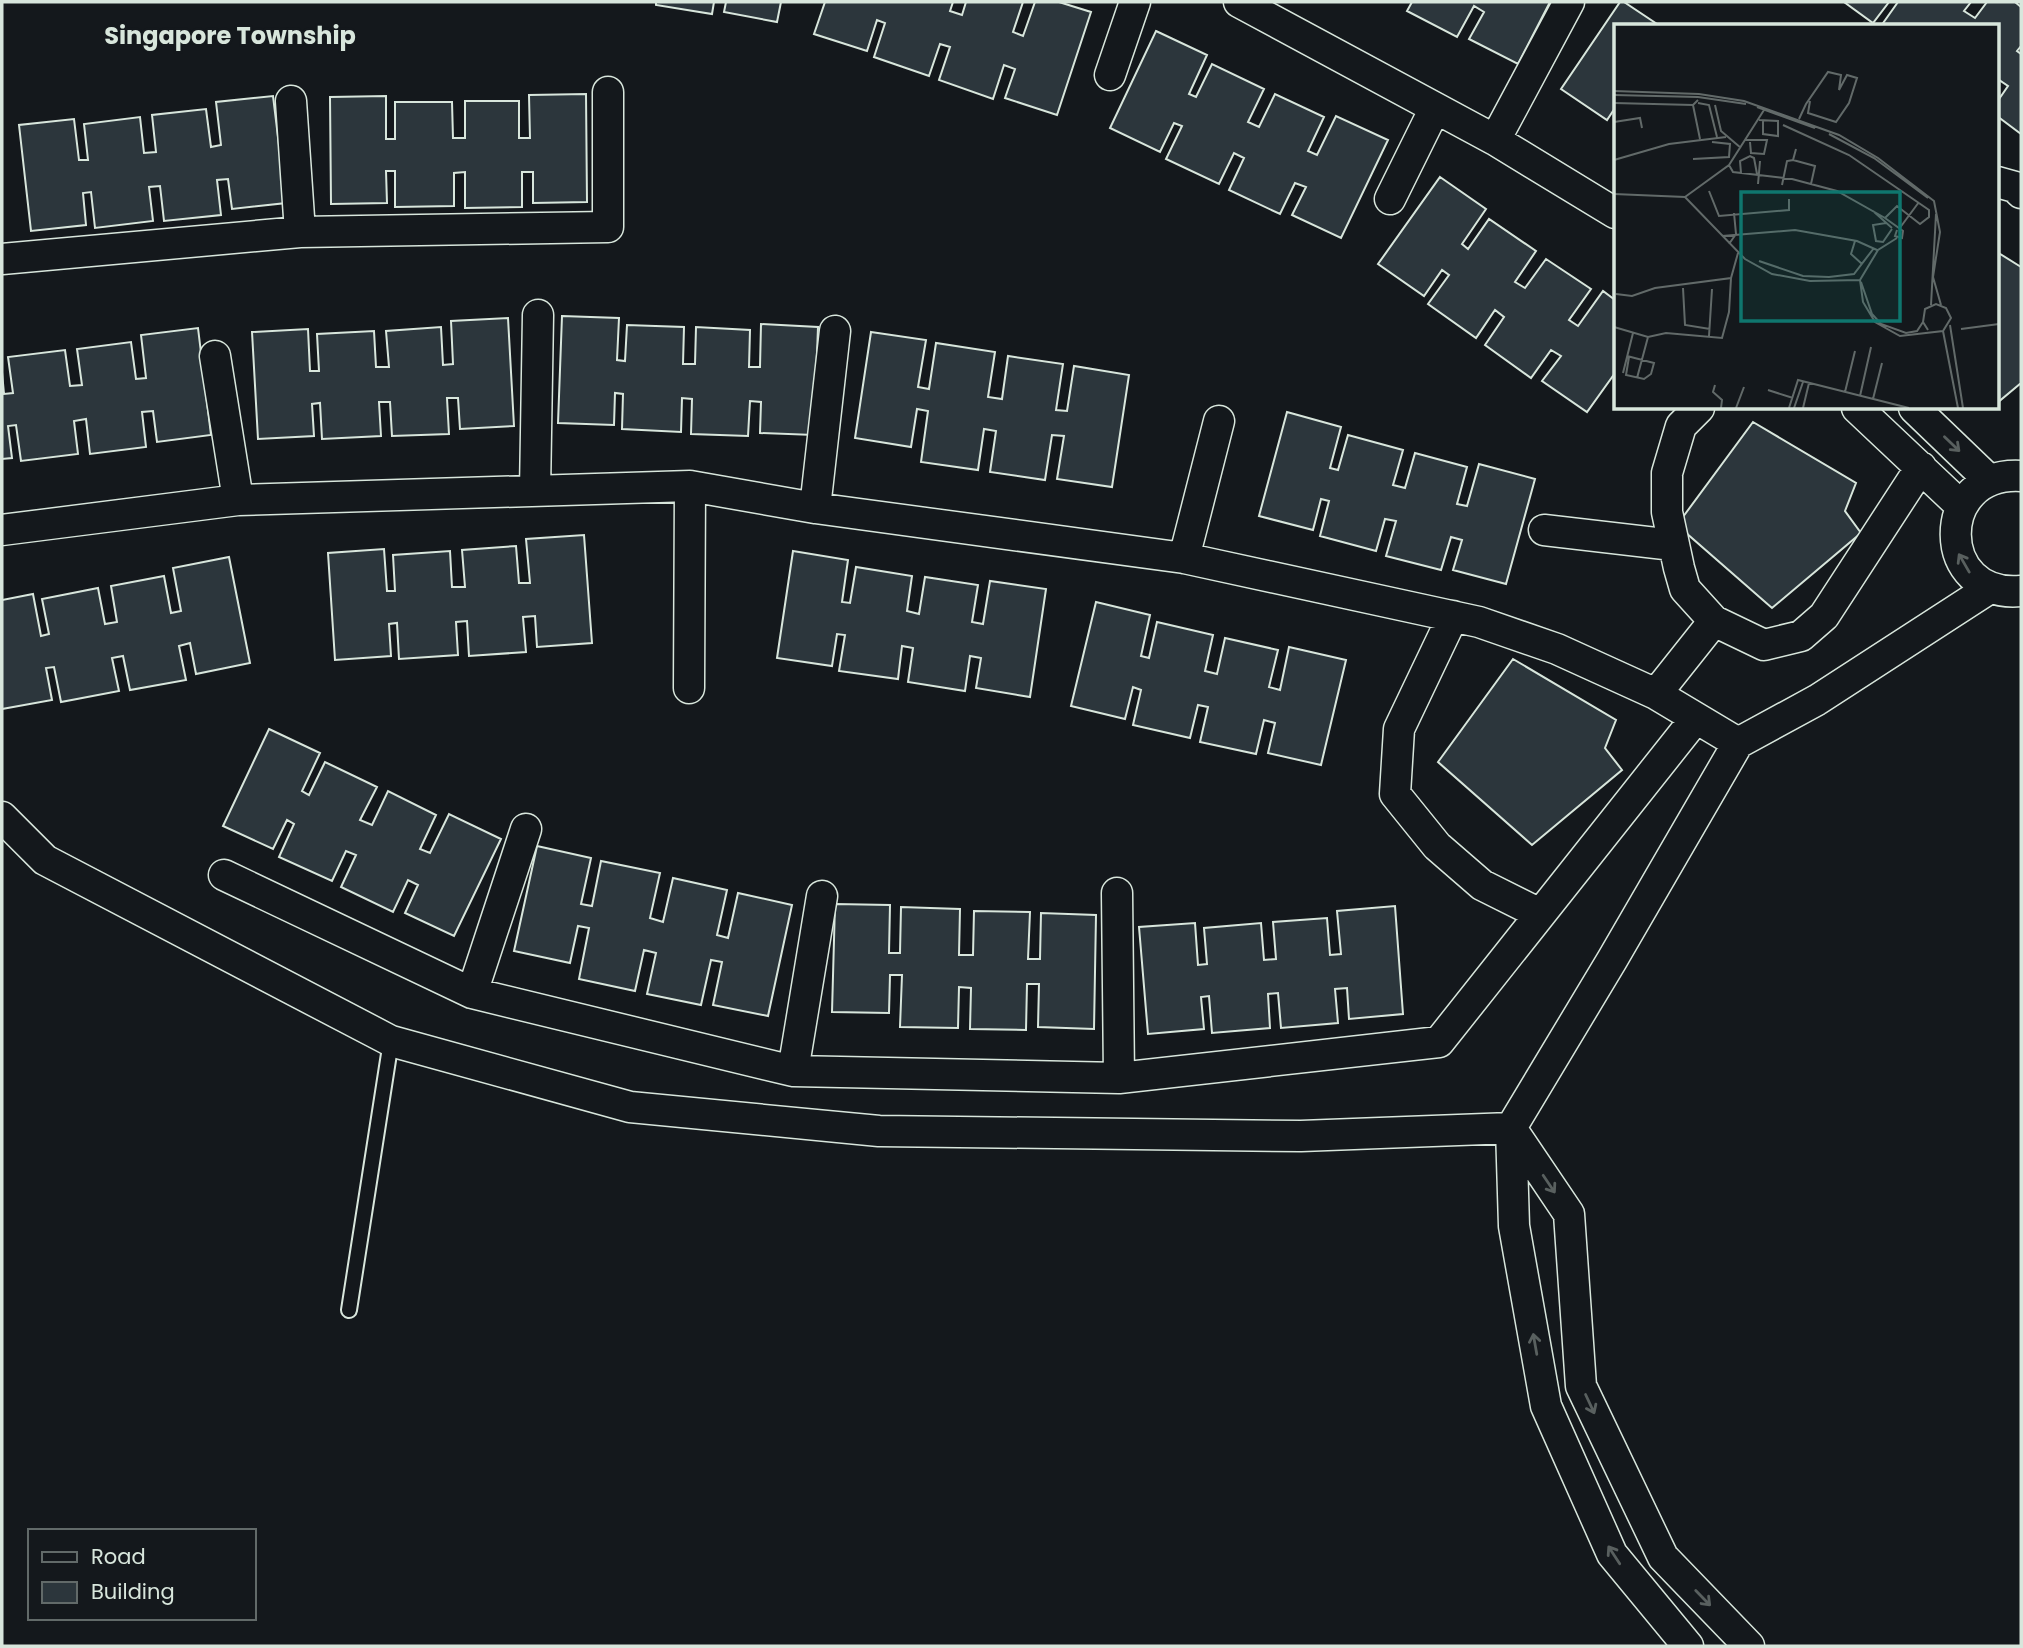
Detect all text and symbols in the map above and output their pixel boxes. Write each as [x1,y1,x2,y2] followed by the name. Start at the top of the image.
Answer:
[104,19,356,52] district label: Singapore Township
[1614,24,1998,410] inset map
[1943,435,1960,452] one-way arrow
[1957,554,1971,574] one-way arrow
[1542,1174,1556,1194] one-way arrow
[1528,1333,1541,1356] one-way arrow
[1584,1393,1597,1414] one-way arrow
[28,1529,256,1620] legend
[91,1542,146,1571] text: Road
[1607,1546,1622,1565] one-way arrow
[91,1577,175,1606] text: Building
[1694,1590,1711,1607] one-way arrow

